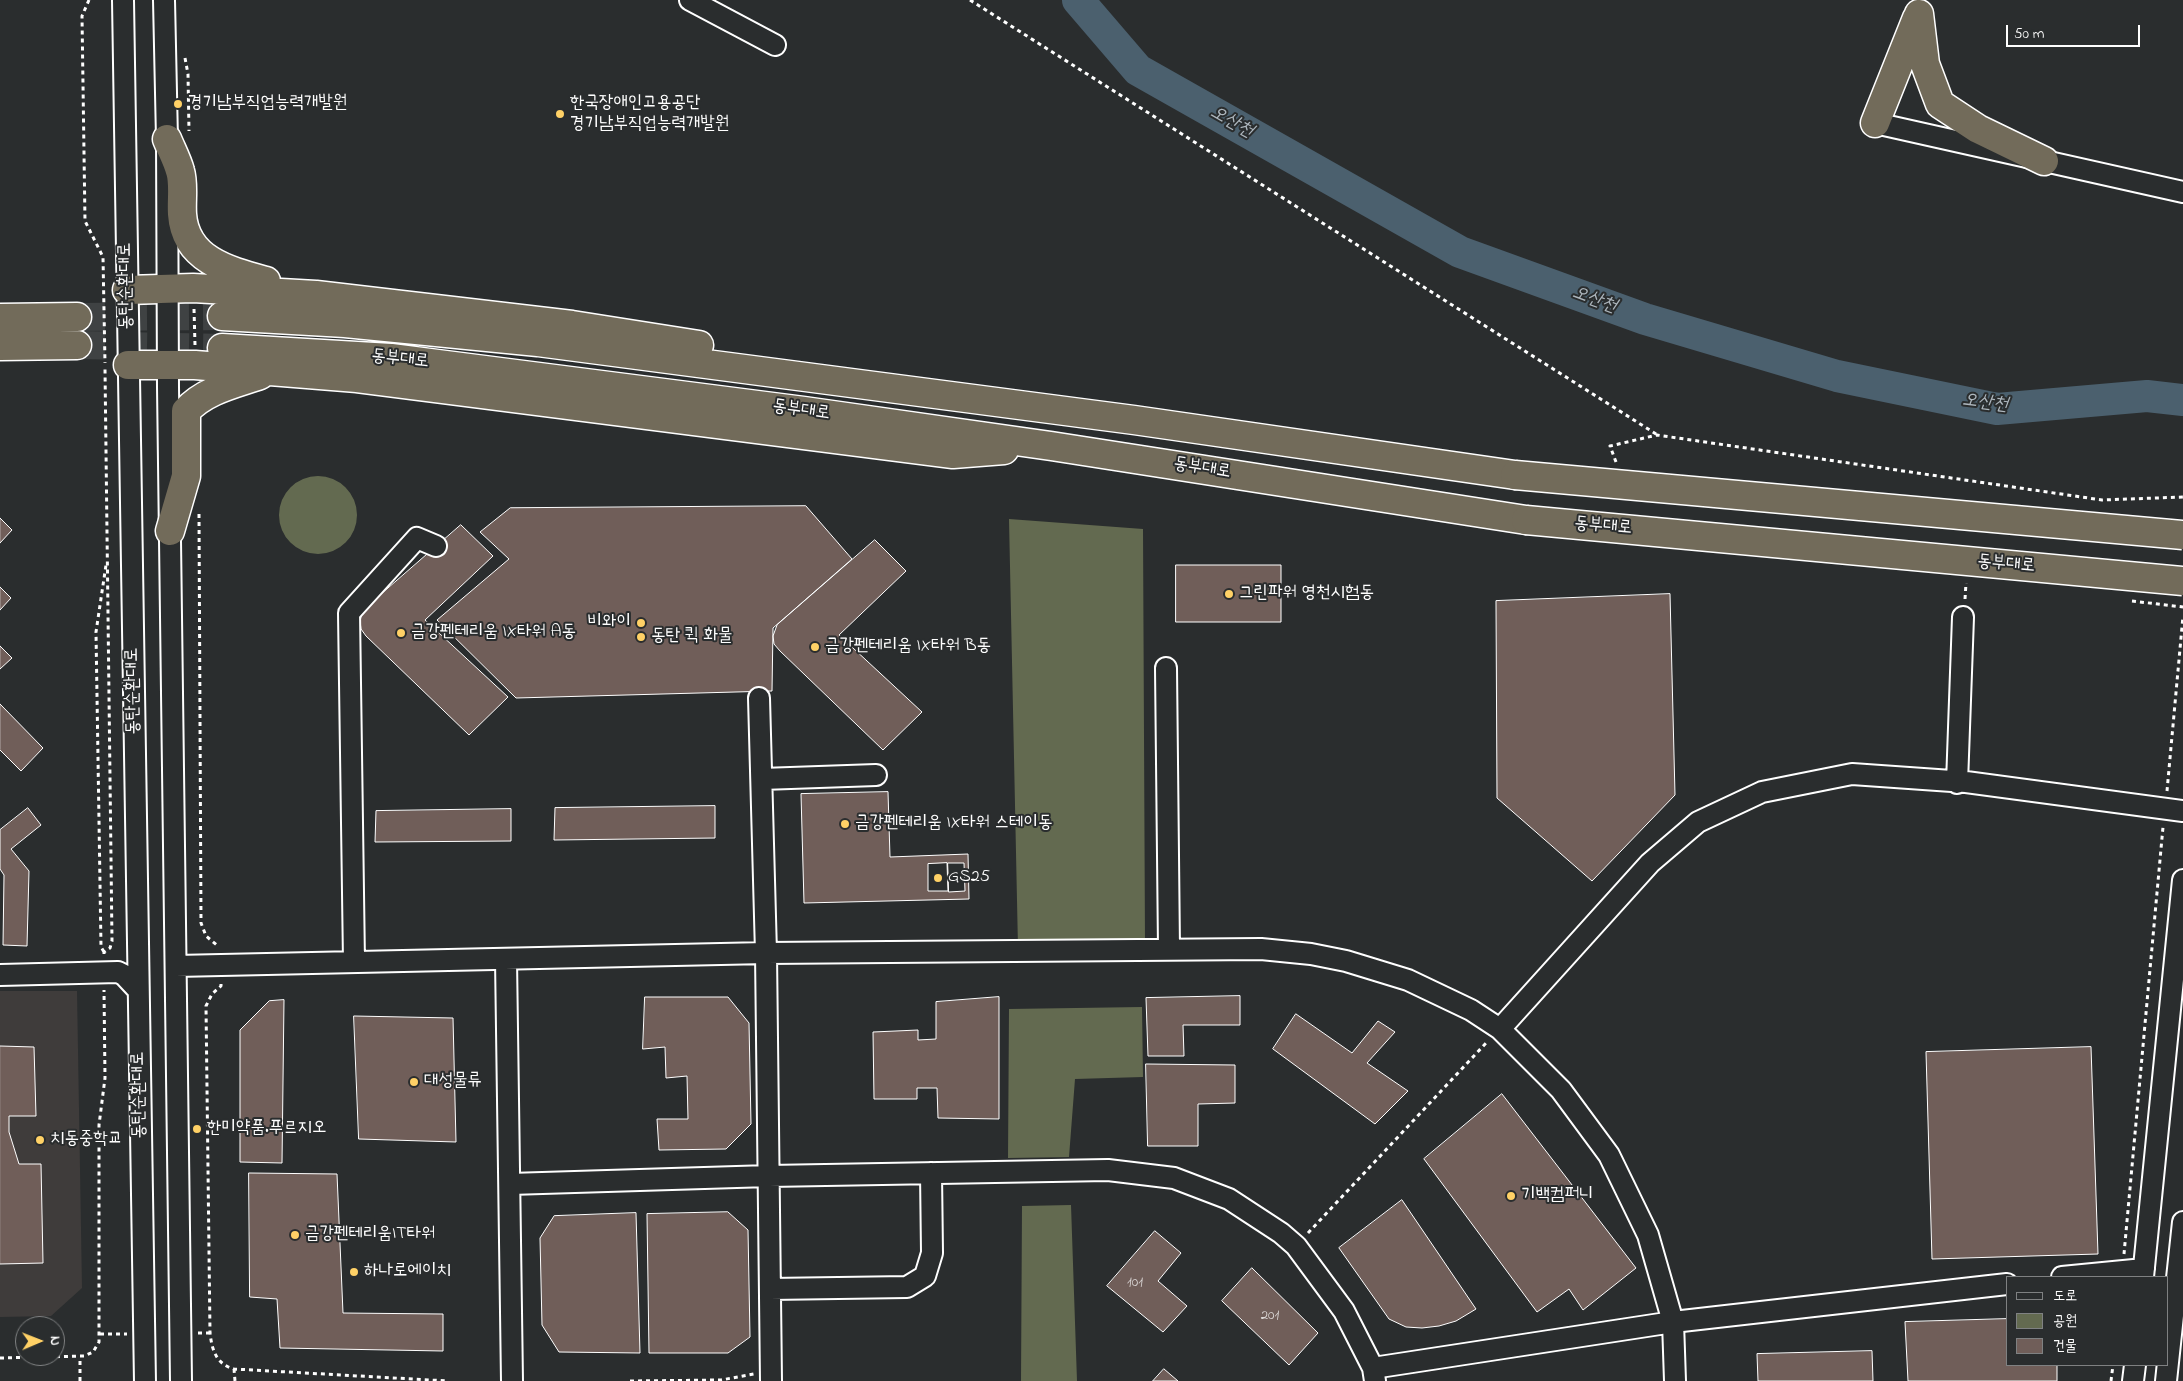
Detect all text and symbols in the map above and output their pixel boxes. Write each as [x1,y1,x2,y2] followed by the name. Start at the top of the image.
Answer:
[2008,15,2142,47] scale bar
[2014,23,2044,45] text: 50 m
[188,93,347,115] place label: 경기남부직업능력개발원
[570,93,729,136] place label: 한국장애인고용공단 경기남부직업능력개발원
[172,98,184,110] marker: 경기남부직업능력개발원
[1205,102,1257,144] water label: 오산천
[554,108,566,120] marker: 한국장애인고용공단 경기남부직업능력개발원
[115,242,139,330] street label: 동탄순환대로
[1569,282,1619,320] water label: 오산천
[370,346,430,374] street label: 동부대로
[1961,390,2009,418] water label: 오산천
[771,396,831,426] street label: 동부대로
[1172,454,1232,484] street label: 동부대로
[1573,514,1633,540] street label: 동부대로
[1976,552,2036,578] street label: 동부대로
[1239,583,1374,605] place label: 그린파워 영천시험동
[1223,588,1235,600] marker: 그린파워 영천시험동
[588,612,631,634] place label: 비와이
[635,617,647,629] marker: 비와이
[411,622,576,644] place label: 금강펜테리움 IX타워 A동
[651,626,732,648] place label: 동탄 퀵 화물
[395,627,407,639] marker: 금강펜테리움 IX타워 A동
[635,631,647,643] marker: 동탄 퀵 화물
[825,636,991,658] place label: 금강펜테리움 IX타워 B동
[809,641,821,653] marker: 금강펜테리움 IX타워 B동
[122,647,146,735] street label: 동탄순환대로
[855,813,1052,835] place label: 금강펜테리움 IX타워 스테이동
[839,818,851,830] marker: 금강펜테리움 IX타워 스테이동
[948,867,990,889] place label: GS25
[932,872,944,884] marker: GS25
[128,1051,152,1139] street label: 동탄순환대로
[424,1071,482,1093] place label: 대성물류
[408,1076,420,1088] marker: 대성물류
[207,1118,327,1140] place label: 한미약품.푸르지오
[191,1123,203,1135] marker: 한미약품.푸르지오
[50,1129,122,1151] place label: 치동중학교
[34,1134,46,1146] marker: 치동중학교
[1521,1185,1593,1207] place label: 기백컴퍼니
[1505,1190,1517,1202] marker: 기백컴퍼니
[305,1224,435,1246] place label: 금강펜테리움IT타워
[289,1229,301,1241] marker: 금강펜테리움IT타워
[364,1261,451,1283] place label: 하나로에이치
[348,1266,360,1278] marker: 하나로에이치
[1127,1275,1143,1293] house number: 101
[2006,1276,2168,1366] legend
[2053,1285,2077,1307] text: 도로
[1261,1308,1279,1326] house number: 201
[2053,1310,2077,1332] text: 공원
[15,1316,65,1366] north arrow
[2053,1335,2077,1357] text: 건물
[44,1336,65,1346] text: N

